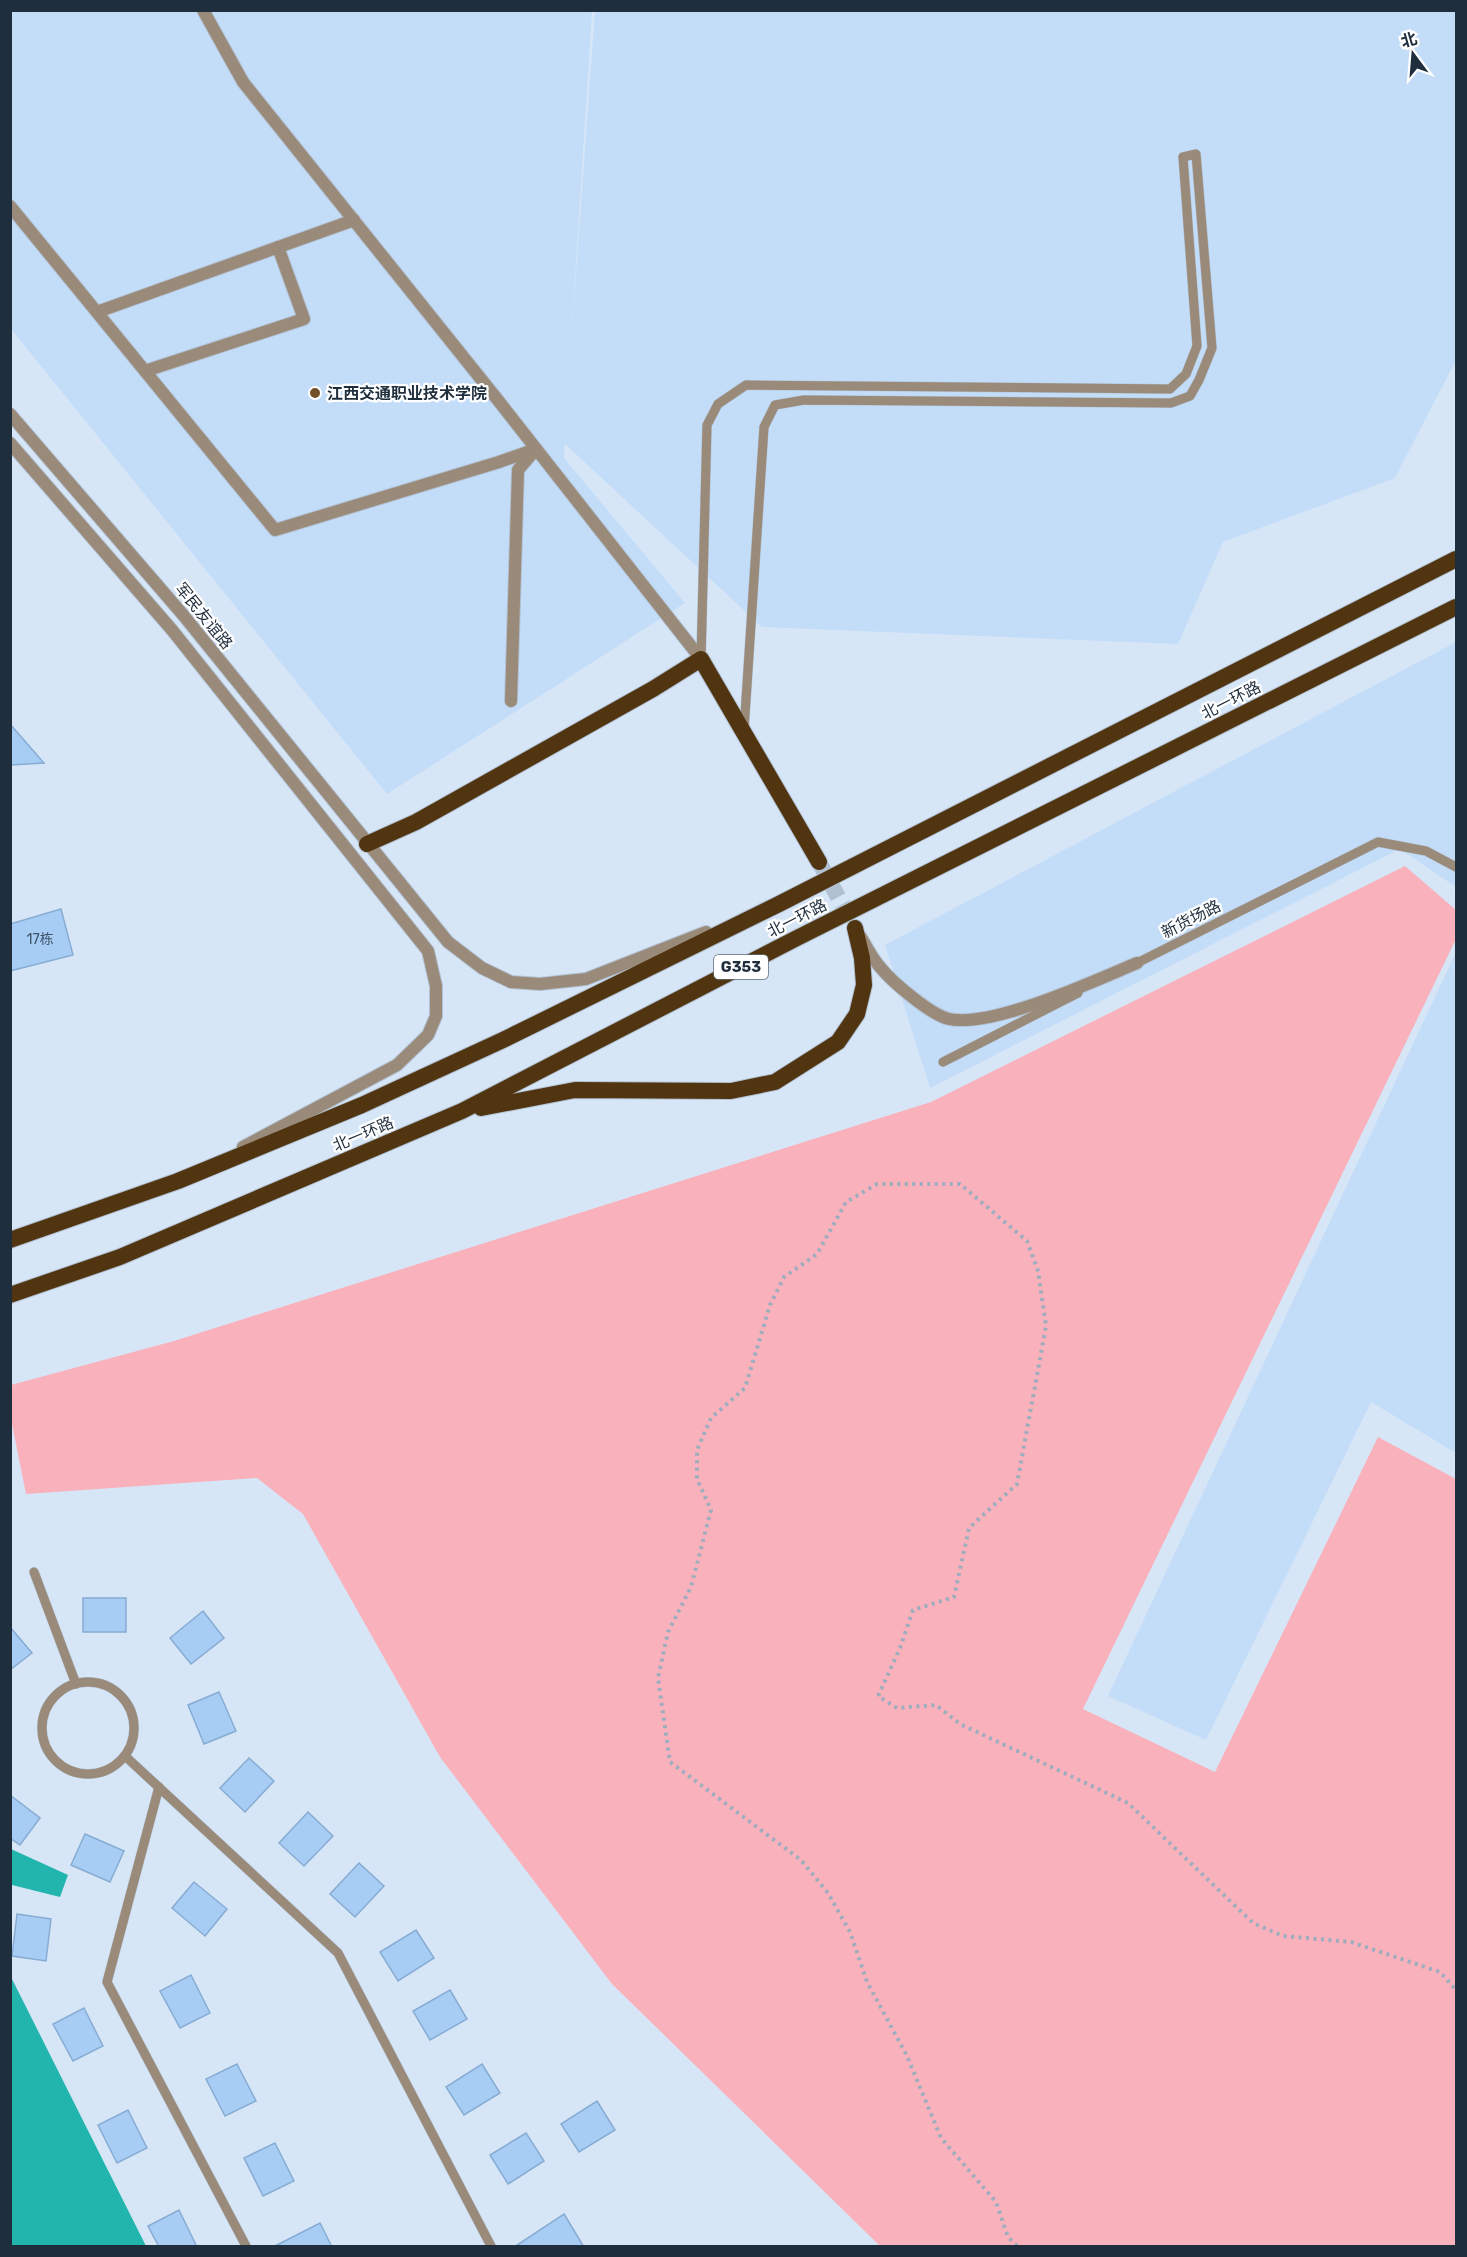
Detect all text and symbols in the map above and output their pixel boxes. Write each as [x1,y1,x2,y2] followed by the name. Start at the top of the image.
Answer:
[1383,24,1443,84] north arrow
[1399,29,1419,51] text: 北
[327,384,487,403] place label: 江西交通职业技术学院
[308,386,322,400] marker: 江西交通职业技术学院
[171,579,237,653] street label: 军民友谊路
[1198,677,1264,723] street label: 北一环路
[764,895,830,941] street label: 北一环路
[1158,896,1224,942] street label: 新货场路
[26,931,54,948] house number: 17栋
[714,955,768,979] road number: G353
[330,1113,396,1155] street label: 北一环路

